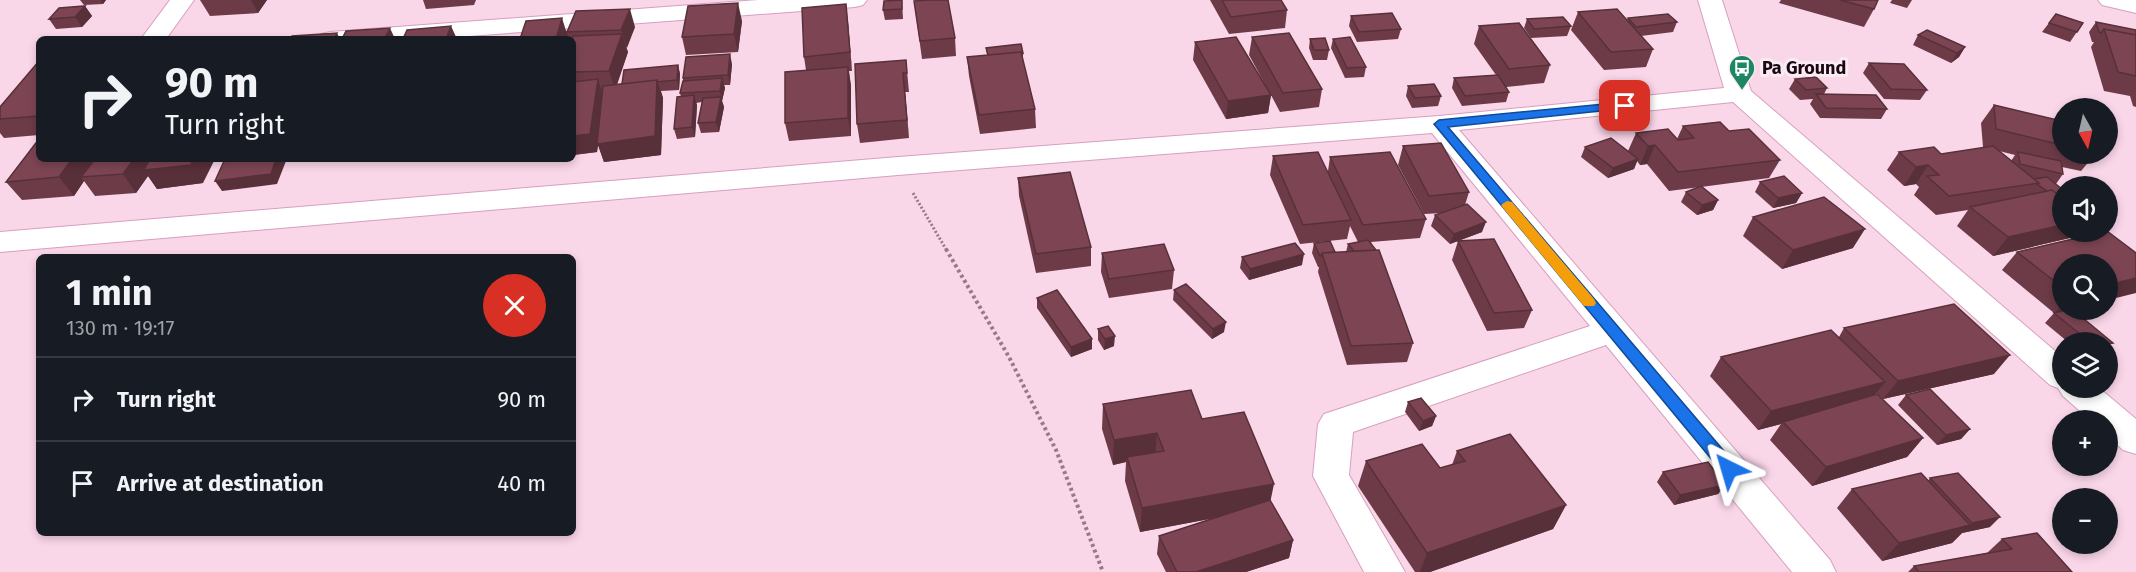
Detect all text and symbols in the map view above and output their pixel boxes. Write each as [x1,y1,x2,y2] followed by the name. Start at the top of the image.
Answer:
[1727,53,1757,91] bus stop icon: Pa Ground
[1762,57,1846,79] place label: Pa Ground
[165,58,259,108] text: 90 m
[66,60,144,138] icon: right
[1599,80,1650,131] pin
[1608,89,1641,122] icon: arrive
[2052,98,2118,164] north arrow
[2052,98,2118,554] map controls
[165,109,285,141] text: Turn right
[2052,176,2118,242] button: sound
[2052,254,2118,320] button: search
[66,271,153,315] text: 1 min
[483,274,546,337] button: close
[66,316,174,340] text: 130 m · 19:17
[2052,332,2118,398] button: layers
[66,383,99,416] icon: right
[117,386,216,413] text: Turn right
[497,386,546,413] text: 90 m
[2052,410,2118,476] button: +
[1697,437,1761,501] position arrow
[66,467,99,500] icon: arrive
[117,470,324,497] text: Arrive at destination
[497,470,546,497] text: 40 m
[2052,488,2118,554] button: −

